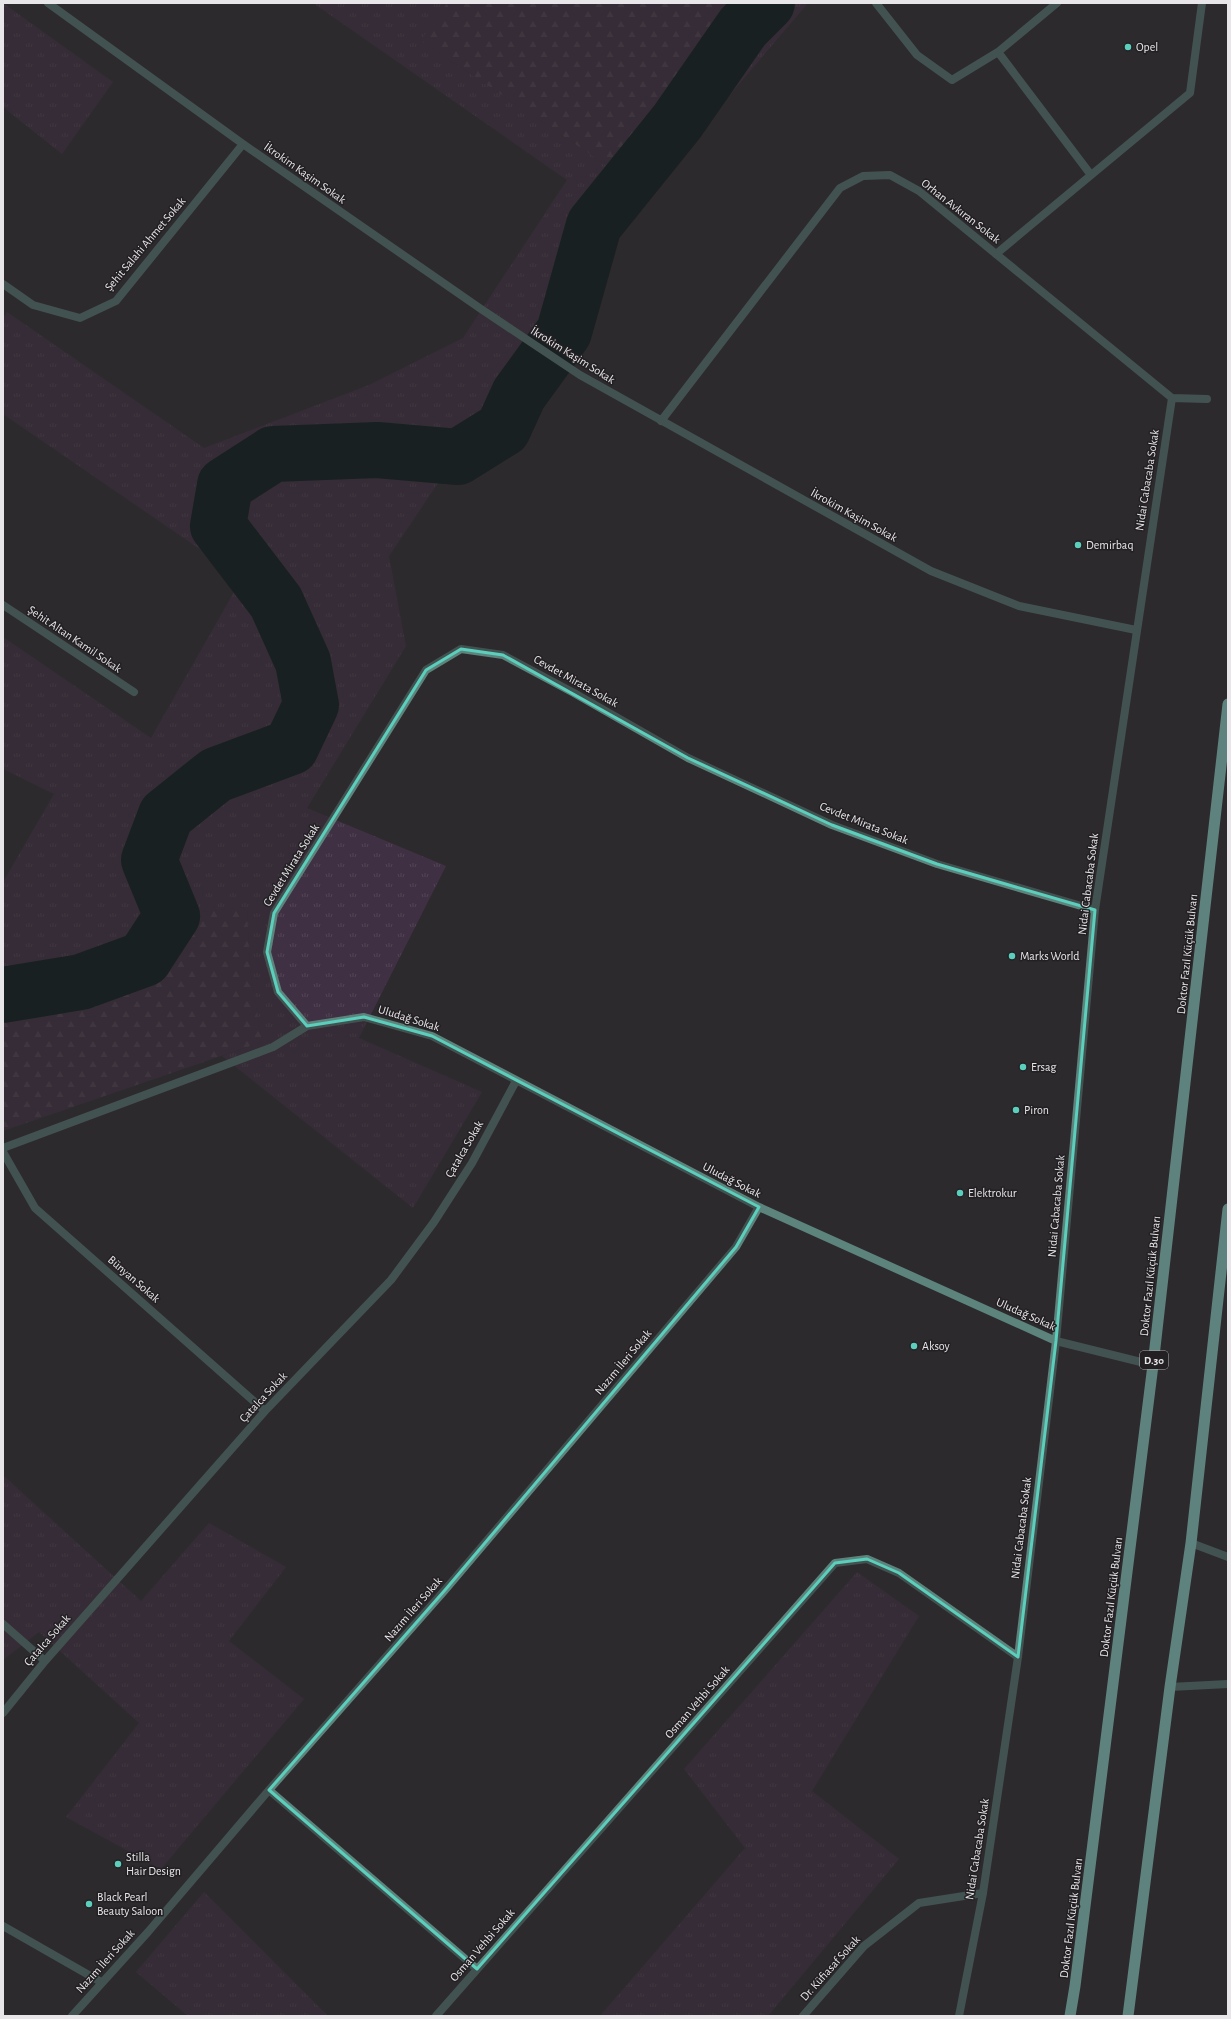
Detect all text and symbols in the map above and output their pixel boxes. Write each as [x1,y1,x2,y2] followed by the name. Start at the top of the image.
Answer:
[1136,41,1158,53] place label: Opel
[1123,42,1133,52] marker: Opel
[262,139,349,206] street label: İkrokim Kaşim Sokak
[919,177,1003,246] street label: Orhan Avkıran Sokak
[102,195,188,293] street label: Şehit Salahi Ahmet Sokak
[529,323,618,386] street label: İkrokim Kaşim Sokak
[1133,428,1161,532] street label: Nidai Cabacaba Sokak
[809,485,900,544] street label: İkrokim Kaşim Sokak
[1086,539,1134,551] place label: Demirbaq
[1073,540,1083,550] marker: Demirbaq
[26,603,124,675] street label: Şehit Altan Kamil Sokak
[532,653,621,709] street label: Cevdet Mirata Sokak
[818,800,911,846] street label: Cevdet Mirata Sokak
[261,821,321,908] street label: Cevdet Mirata Sokak
[1076,832,1100,936] street label: Nidai Cabacaba Sokak
[1175,893,1199,1015] street label: Doktor Fazıl Küçük Bulvarı
[1020,950,1080,962] place label: Marks World
[1007,951,1017,961] marker: Marks World
[377,1003,442,1033] street label: Uludağ Sokak
[1031,1061,1057,1073] place label: Ersag
[1018,1062,1028,1072] marker: Ersag
[1024,1104,1049,1116] place label: Piron
[1011,1105,1021,1115] marker: Piron
[443,1118,485,1180] street label: Çatalca Sokak
[1046,1154,1066,1258] street label: Nidai Cabacaba Sokak
[701,1160,764,1200] street label: Uludağ Sokak
[968,1187,1017,1199] place label: Elektrokur
[955,1188,965,1198] marker: Elektrokur
[1138,1215,1162,1337] street label: Doktor Fazıl Küçük Bulvarı
[105,1253,163,1306] street label: Bünyan Sokak
[994,1296,1058,1333] street label: Uludağ Sokak
[592,1326,654,1397] street label: Nazım İleri Sokak
[922,1340,950,1353] place label: Aksoy
[909,1341,919,1351] marker: Aksoy
[1140,1351,1168,1369] road number: D.30
[237,1369,289,1424] street label: Çatalca Sokak
[1009,1476,1033,1580] street label: Nidai Cabacaba Sokak
[1098,1536,1124,1658] street label: Doktor Fazıl Küçük Bulvarı
[381,1573,444,1643] street label: Nazım İleri Sokak
[22,1612,73,1668] street label: Çatalca Sokak
[662,1663,732,1741] street label: Osman Vehbi Sokak
[963,1797,991,1901] street label: Nidai Cabacaba Sokak
[126,1851,181,1877] place label: Stilla Hair Design
[1058,1857,1084,1979] street label: Doktor Fazıl Küçük Bulvarı
[113,1859,123,1869] marker: Stilla Hair Design
[97,1891,163,1918] place label: Black Pearl Beauty Saloon
[84,1899,94,1909] marker: Black Pearl Beauty Saloon
[447,1906,517,1984] street label: Osman Vehbi Sokak
[73,1926,137,1995] street label: Nazım İleri Sokak
[798,1933,863,2003] street label: Dr. Küfiasaf Sokak

